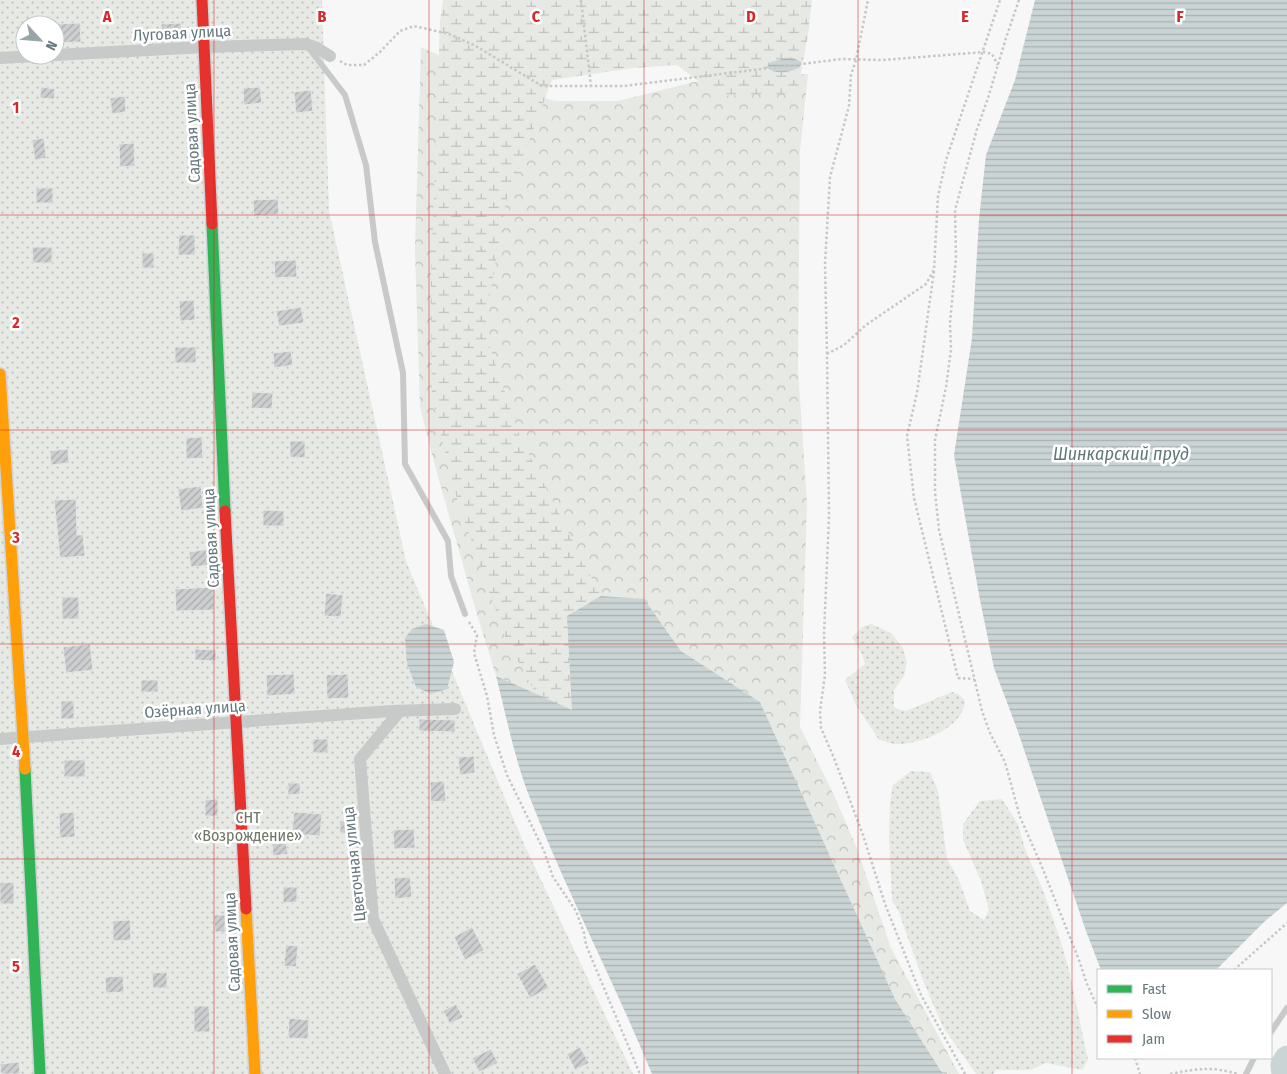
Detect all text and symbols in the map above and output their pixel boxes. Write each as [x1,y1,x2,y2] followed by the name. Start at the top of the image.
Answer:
[102,7,112,26] text: A
[318,7,327,26] text: B
[532,7,541,26] text: C
[746,7,756,26] text: D
[961,7,969,26] text: E
[1176,7,1184,26] text: F
[15,15,65,65] north arrow
[132,21,232,45] street label: Луговая улица
[42,38,61,53] text: N
[180,83,204,183] street label: Садовая улица
[13,98,19,117] text: 1
[11,313,20,332] text: 2
[1053,443,1189,465] water label: Шинкарский пруд
[199,488,223,588] street label: Садовая улица
[11,528,20,547] text: 3
[144,696,246,722] street label: Озёрная улица
[12,742,20,761] text: 4
[338,805,369,923] street label: Цветочная улица
[194,808,302,845] park label: СНТ «Возрождение»
[220,892,244,992] street label: Садовая улица
[12,957,20,976] text: 5
[1097,969,1272,1059] legend
[1142,980,1166,998] text: Fast
[1142,1005,1171,1023] text: Slow
[1142,1030,1165,1048] text: Jam

